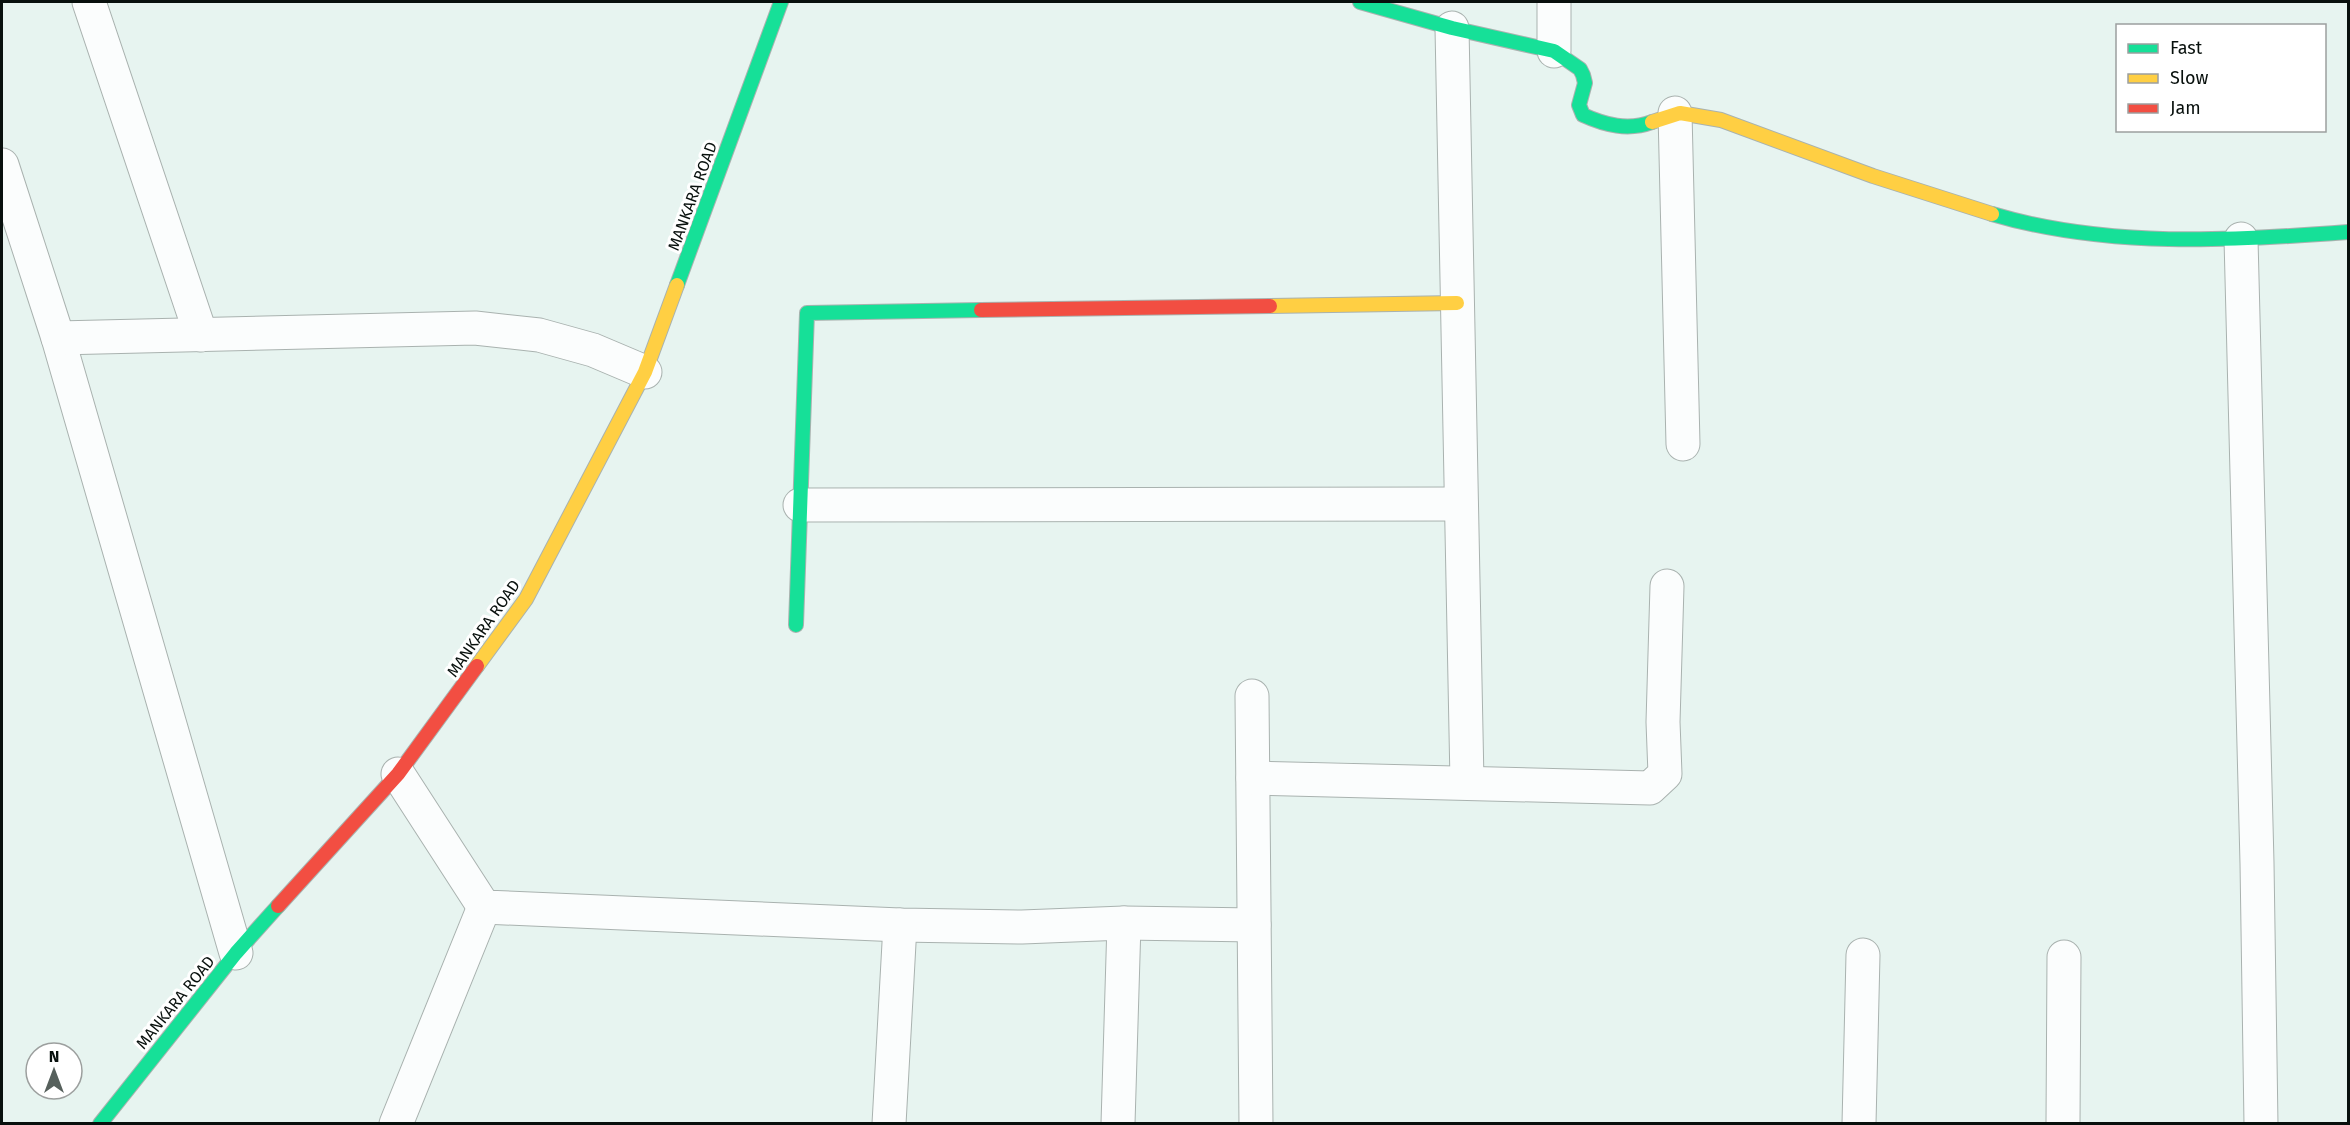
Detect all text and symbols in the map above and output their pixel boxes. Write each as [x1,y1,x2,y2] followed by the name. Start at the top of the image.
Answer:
[2116,24,2326,132] legend
[2170,37,2203,59] text: Fast
[2170,67,2209,89] text: Slow
[2170,97,2201,119] text: Jam
[664,139,721,253] street label: MANKARA ROAD
[443,576,524,680] street label: MANKARA ROAD
[132,952,219,1053] street label: MANKARA ROAD
[24,1041,84,1101] north arrow
[49,1047,59,1066] text: N

